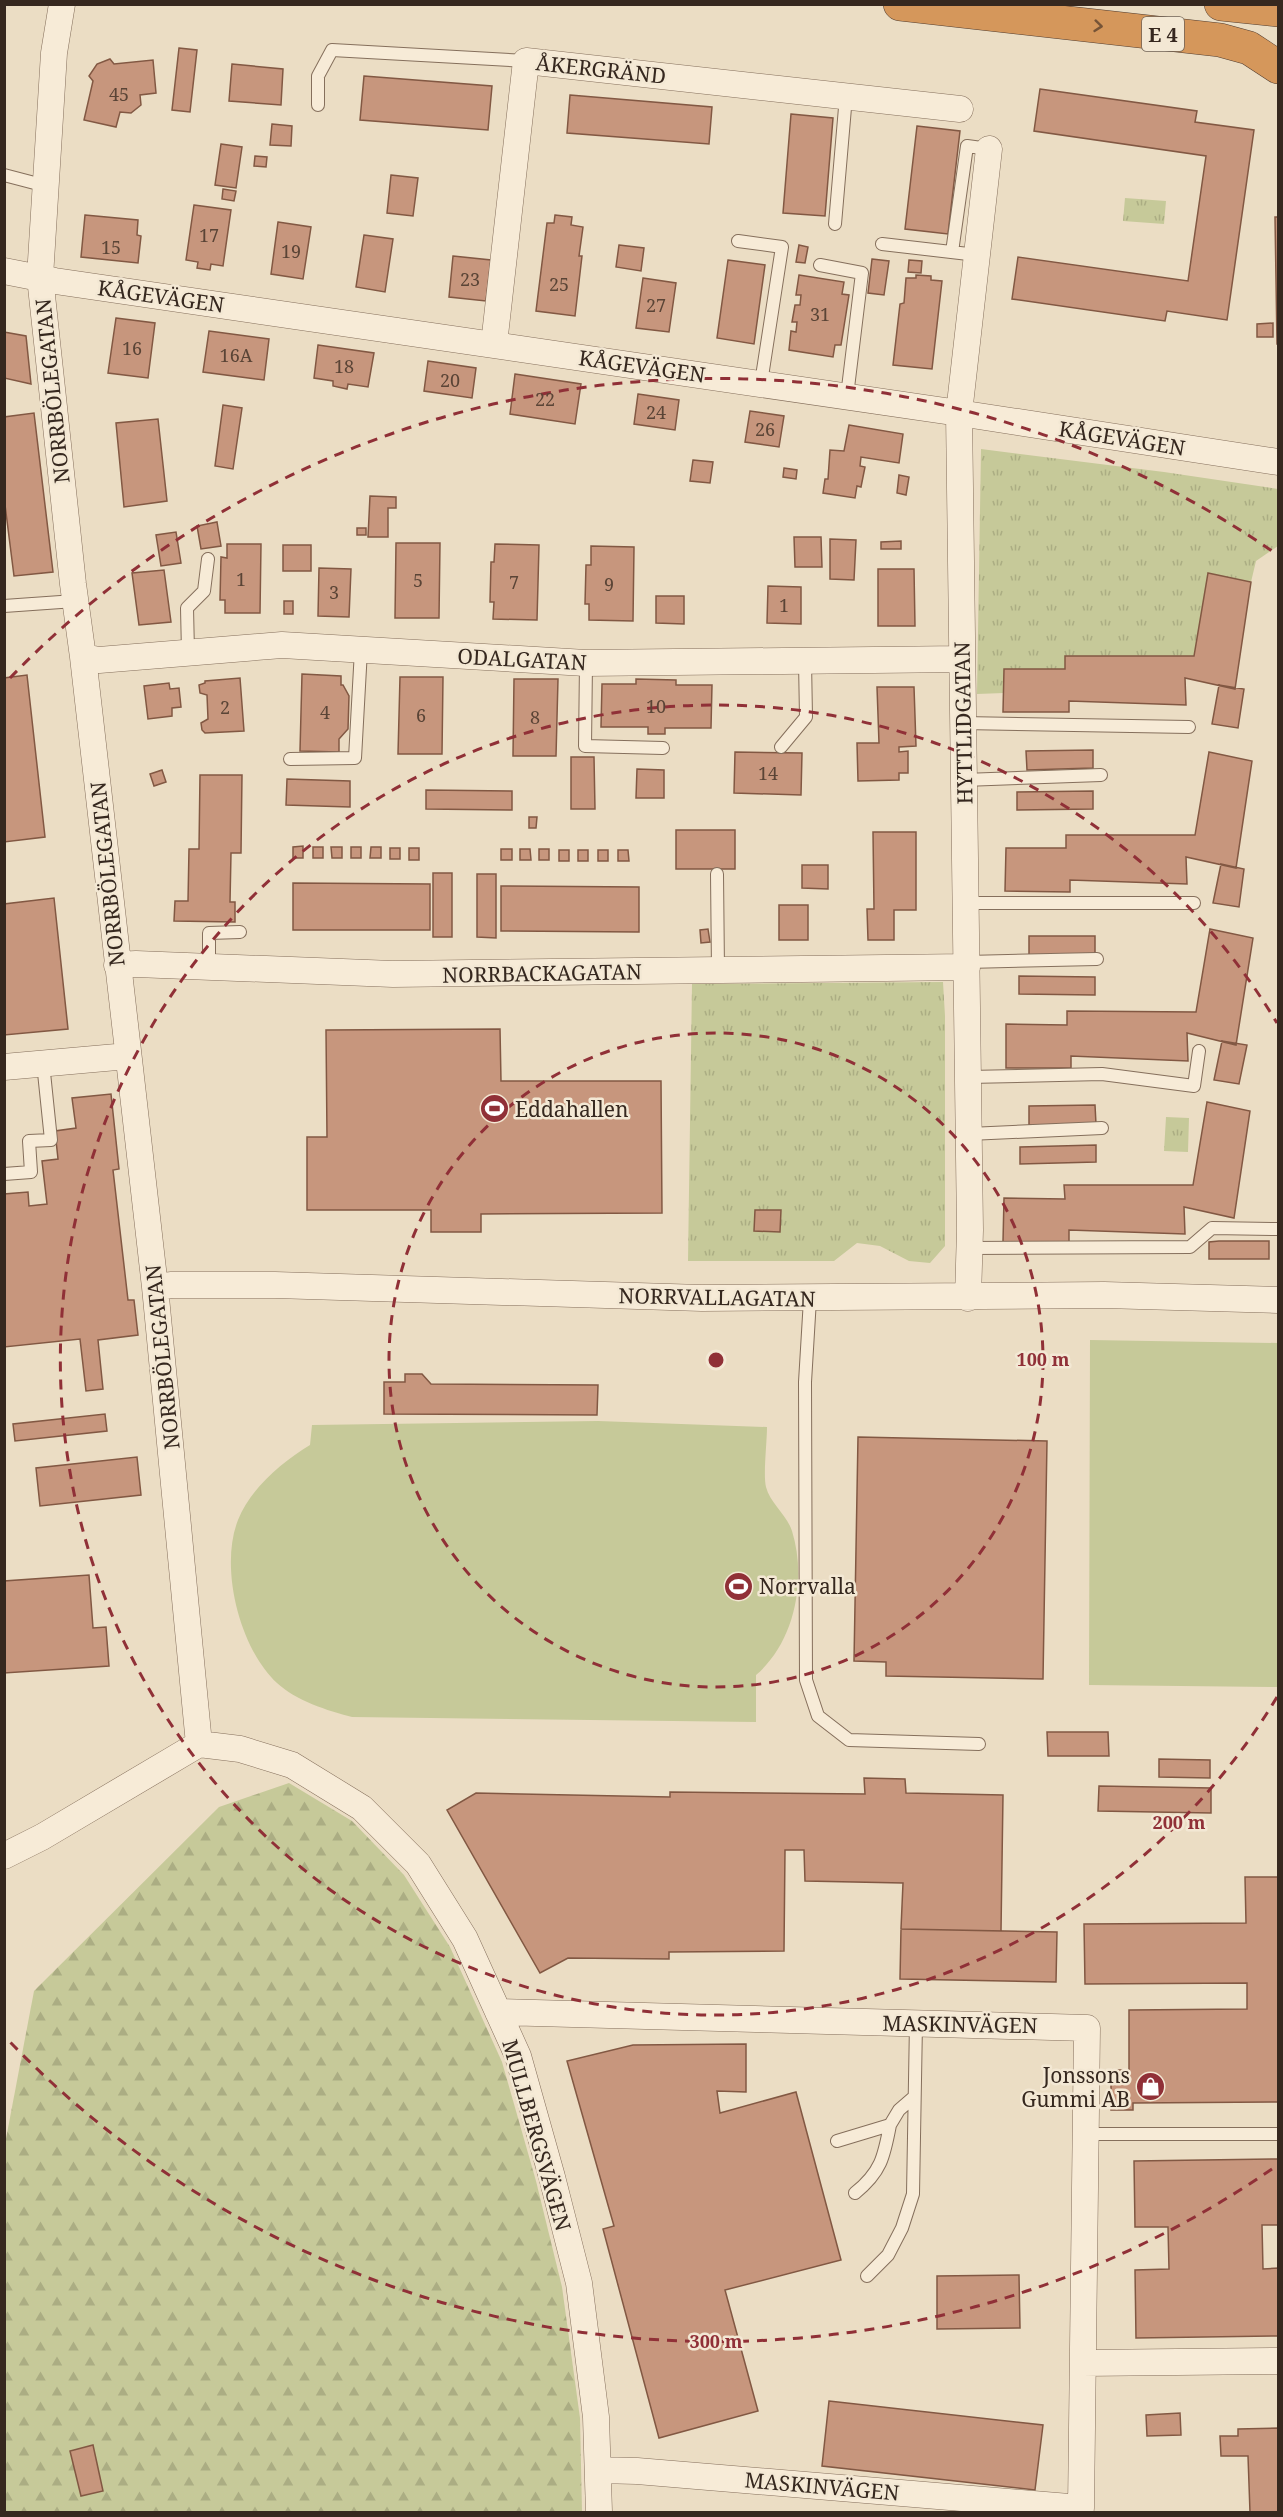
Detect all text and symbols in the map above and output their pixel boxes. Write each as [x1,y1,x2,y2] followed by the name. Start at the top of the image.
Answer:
[1142,17,1184,51] road number: E 4
[1094,19,1103,32] one-way arrow
[534,48,668,90] street label: ÅKERGRÄND
[109,82,129,106] house number: 45
[199,223,219,247] house number: 17
[101,235,121,259] house number: 15
[281,239,301,263] house number: 19
[460,267,480,291] house number: 23
[549,272,569,296] house number: 25
[96,273,226,319] street label: KÅGEVÄGEN
[646,293,666,317] house number: 27
[28,297,76,485] street label: NORRBÖLEGATAN
[810,302,830,326] house number: 31
[122,336,142,360] house number: 16
[220,343,253,367] house number: 16A
[577,343,707,389] street label: KÅGEVÄGEN
[334,354,354,378] house number: 18
[440,368,460,392] house number: 20
[535,387,555,411] house number: 22
[646,400,666,424] house number: 24
[1057,414,1187,462] street label: KÅGEVÄGEN
[755,417,775,441] house number: 26
[236,567,246,591] house number: 1
[413,568,423,592] house number: 5
[509,570,519,594] house number: 7
[604,572,614,596] house number: 9
[329,580,339,604] house number: 3
[779,593,789,617] house number: 1
[948,641,978,805] street label: HYTTLIDGATAN
[457,642,587,676] street label: ODALGATAN
[646,694,666,718] house number: 10
[220,695,230,719] house number: 2
[320,700,330,724] house number: 4
[416,703,426,727] house number: 6
[530,705,540,729] house number: 8
[758,761,778,785] house number: 14
[83,780,131,968] street label: NORRBÖLEGATAN
[442,957,642,989] street label: NORRBACKAGATAN
[478,1093,510,1125] sports icon: Eddahallen
[515,1095,629,1123] place label: Eddahallen
[138,1263,186,1451] street label: NORRBÖLEGATAN
[618,1281,816,1313] street label: NORRVALLAGATAN
[1017,1347,1070,1371] text: 100 m
[706,1350,726,1370] centre of rings
[722,1570,754,1602] sports icon: Norrvalla
[759,1572,856,1600] place label: Norrvalla
[1153,1810,1206,1834] text: 200 m
[882,2009,1038,2039] street label: MASKINVÄGEN
[496,2036,578,2234] street label: MULLBERGSVÄGEN
[1021,2061,1130,2113] place label: Jonssons Gummi AB
[1135,2071,1167,2103] shop icon: Jonssons Gummi AB
[690,2329,743,2353] text: 300 m
[743,2465,901,2507] street label: MASKINVÄGEN

